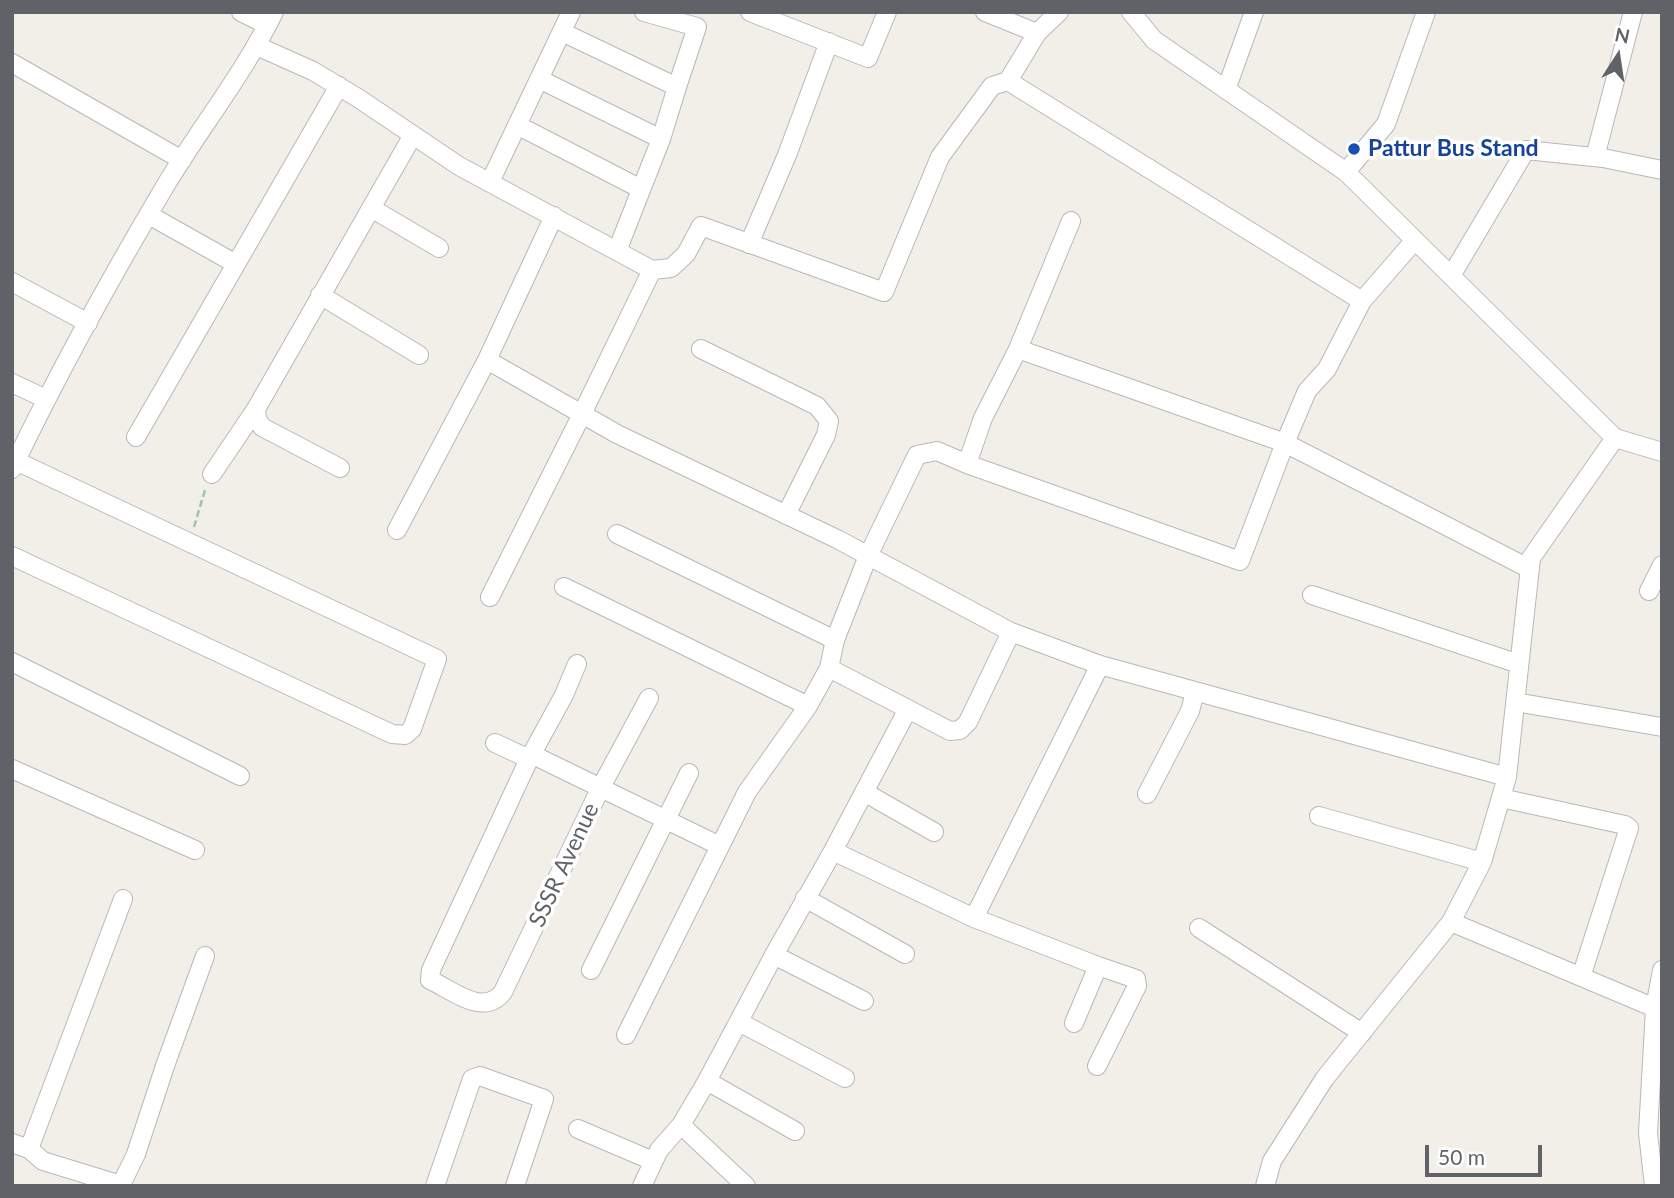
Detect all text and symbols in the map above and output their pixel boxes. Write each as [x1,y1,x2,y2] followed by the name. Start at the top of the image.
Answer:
[1583,21,1653,91] north arrow
[1613,22,1632,48] text: N
[1368,135,1539,163] place label: Pattur Bus Stand
[1346,141,1362,157] marker: Pattur Bus Stand
[523,799,605,931] street label: SSSR Avenue
[1429,1132,1546,1176] scale bar
[1438,1144,1485,1169] text: 50 m

